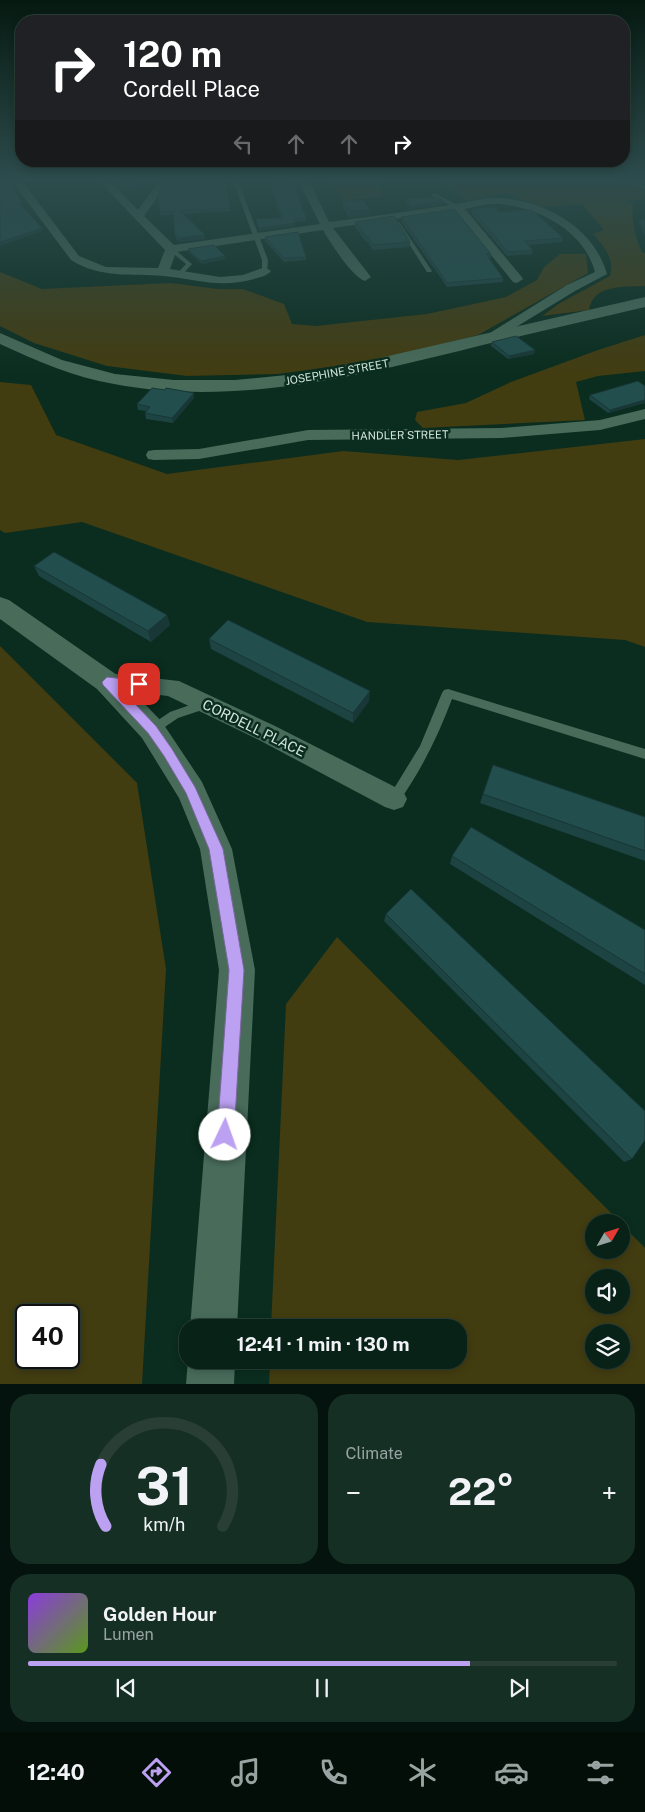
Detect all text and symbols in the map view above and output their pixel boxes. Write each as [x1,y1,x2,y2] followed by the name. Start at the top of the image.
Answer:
[123,34,222,75] text: 120 m
[40,35,105,100] icon: right
[123,76,260,102] text: Cordell Place
[229,130,257,158] icon: left
[282,130,310,158] icon: ahead
[335,130,363,158] icon: ahead
[388,130,416,158] icon: right
[285,357,390,387] street label: JOSEPHINE STREET
[351,428,449,442] street label: HANDLER STREET
[118,663,160,705] pin
[125,670,153,698] icon: arrive
[200,696,308,760] street label: CORDELL PLACE
[198,1108,250,1160] position arrow
[585,1214,630,1259] north arrow
[585,1214,630,1369] map controls
[585,1269,630,1314] button: sound
[15,1304,80,1369] speed limit sign: 40
[585,1324,630,1369] button: layers
[237,1333,409,1355] text: 12:41 · 1 min · 130 m
[346,1444,403,1463] text: Climate
[135,1456,192,1517] text: 31
[448,1469,514,1514] text: 22°
[346,1476,361,1509] text: −
[601,1476,617,1509] text: +
[143,1514,185,1535] text: km/h
[103,1603,217,1625] text: Golden Hour
[103,1625,154,1644] text: Lumen
[112,1674,140,1702] icon: previous
[308,1674,336,1702] icon: pause
[505,1674,533,1702] icon: next
[139,1755,174,1790] icon: directions
[228,1755,263,1790] icon: music
[316,1755,351,1790] icon: phone
[405,1755,440,1790] icon: climate
[494,1755,529,1790] icon: car
[583,1755,618,1790] icon: filters
[27,1759,85,1785] text: 12:40

